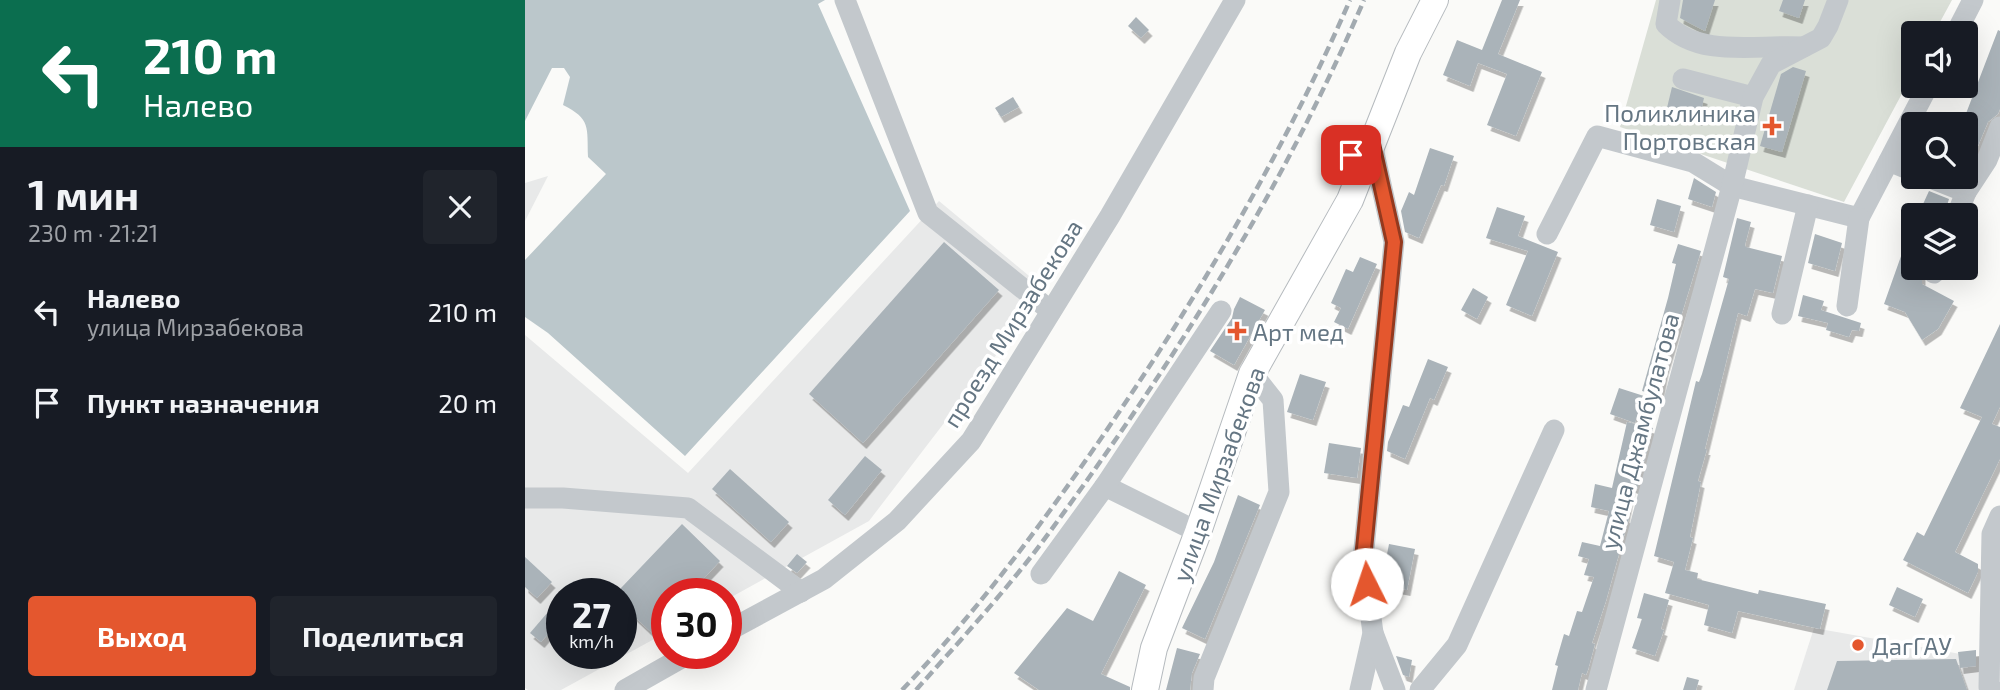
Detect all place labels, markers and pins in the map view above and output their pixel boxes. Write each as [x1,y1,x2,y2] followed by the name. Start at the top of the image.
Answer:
[1604,98,1756,155] place label: Поликлиника Портовская
[1762,116,1782,136] marker: Поликлиника Портовская
[1321,125,1381,185] pin
[1253,317,1344,346] place label: Арт мед
[1227,321,1247,341] marker: Арт мед
[1872,631,1952,660] place label: ДагГАУ
[1850,637,1866,653] marker: ДагГАУ

